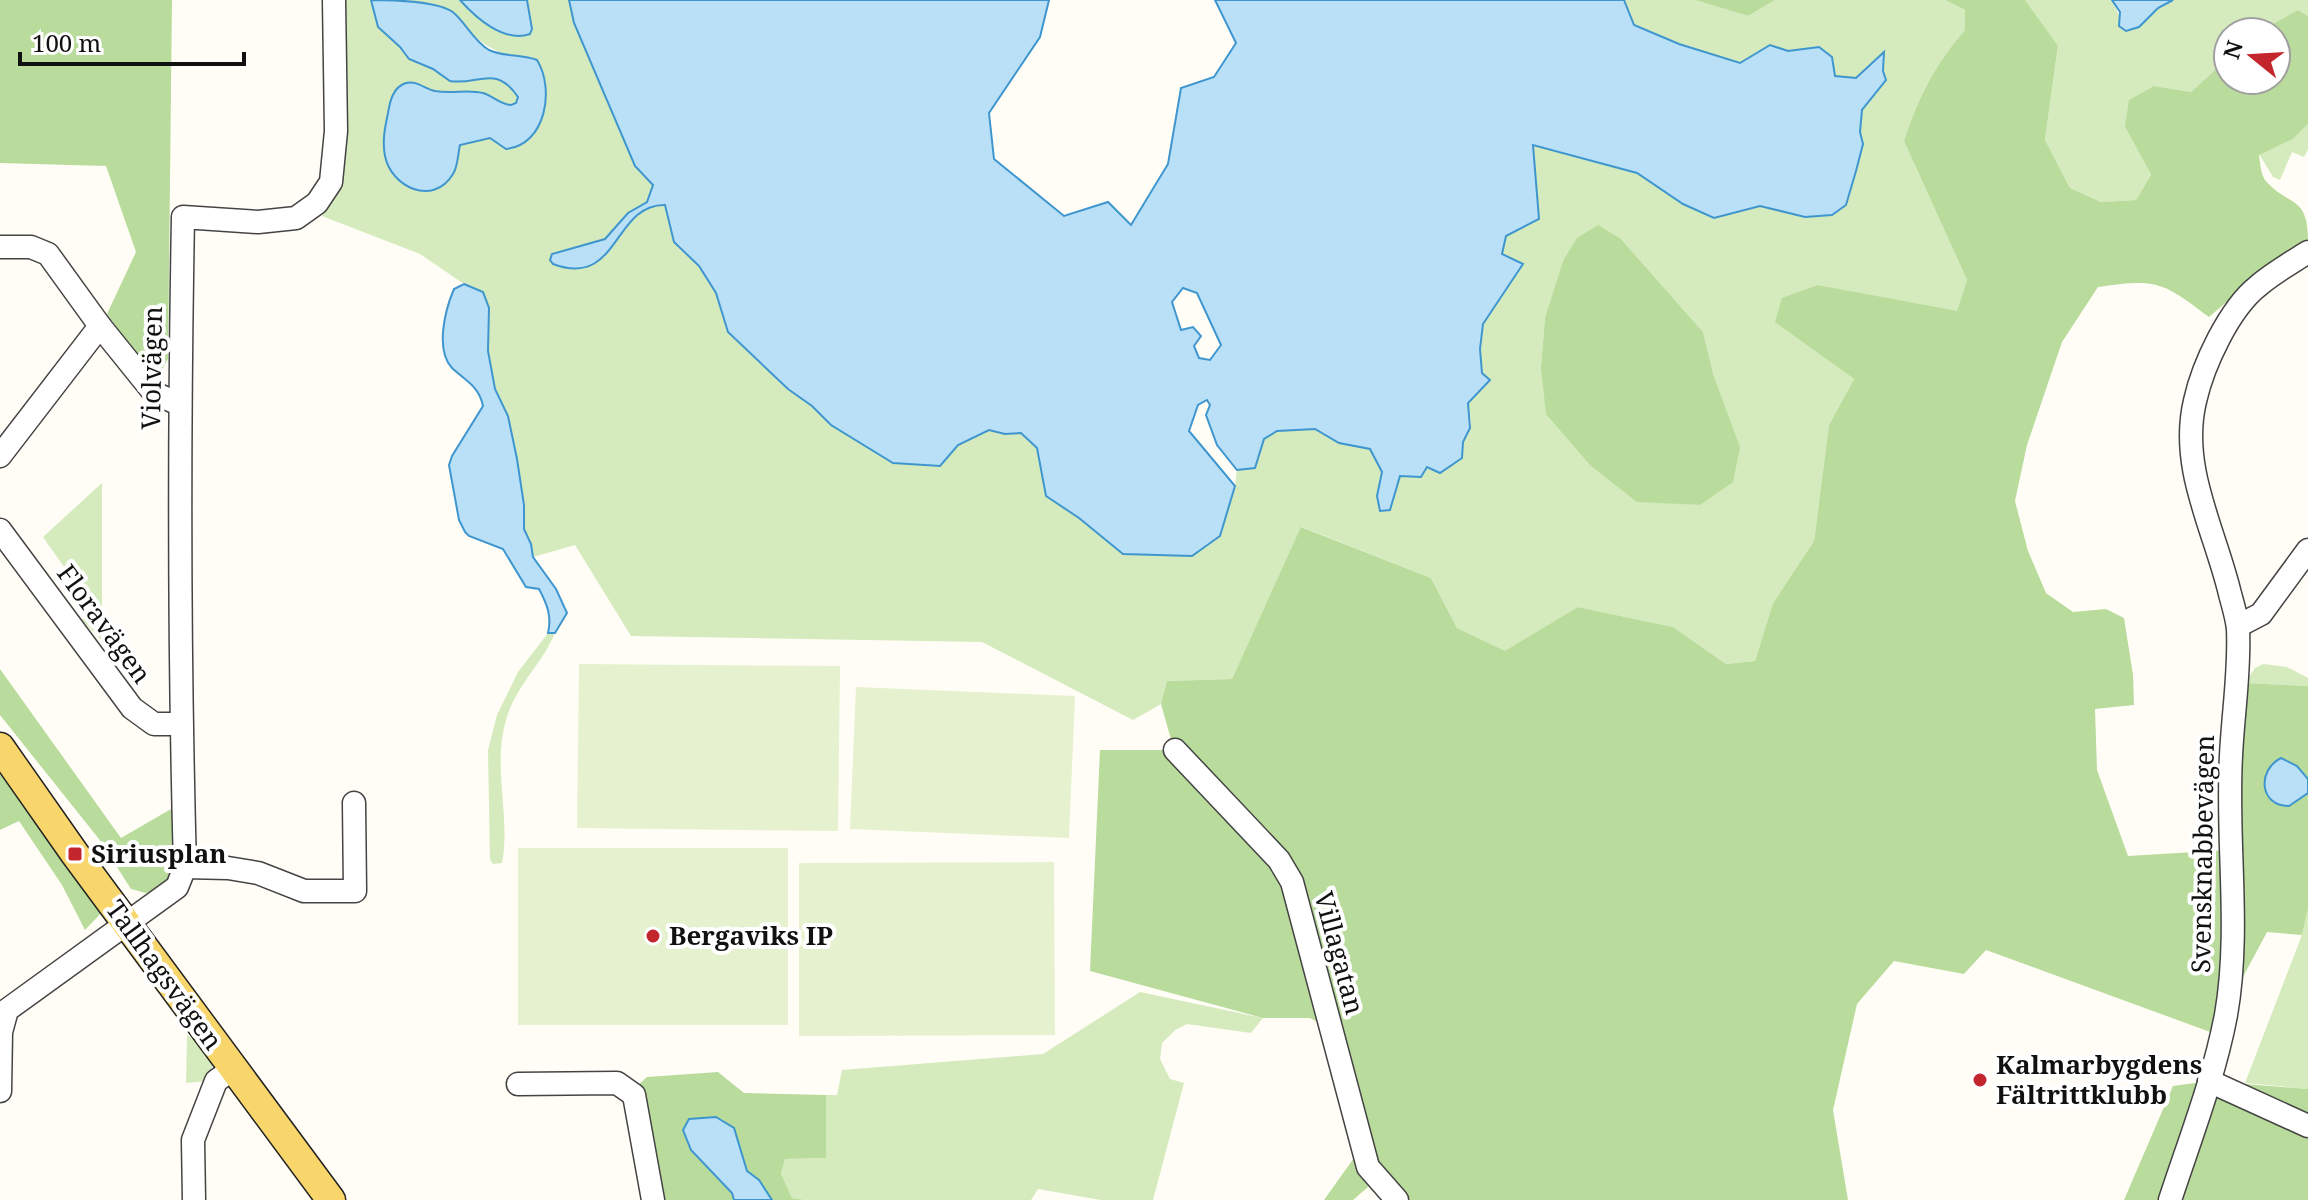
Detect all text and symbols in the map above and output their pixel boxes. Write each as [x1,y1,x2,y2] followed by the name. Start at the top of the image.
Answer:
[20,16,244,66] scale bar
[2212,16,2292,96] north arrow
[32,26,101,59] text: 100 m
[2215,37,2249,62] text: N
[132,306,170,430] street label: Violvägen
[49,557,160,690] street label: Floravägen
[2182,734,2222,973] street label: Svensknabbevägen
[91,835,227,871] place label: Siriusplan
[66,845,84,863] marker: Siriusplan
[1306,887,1374,1018] street label: Villagatan
[98,892,232,1057] street label: Tallhagsvägen
[669,917,833,953] place label: Bergaviks IP
[644,927,662,945] marker: Bergaviks IP
[1996,1046,2202,1112] place label: Kalmarbygdens Fältrittklubb
[1971,1071,1989,1089] marker: Kalmarbygdens Fältrittklubb

